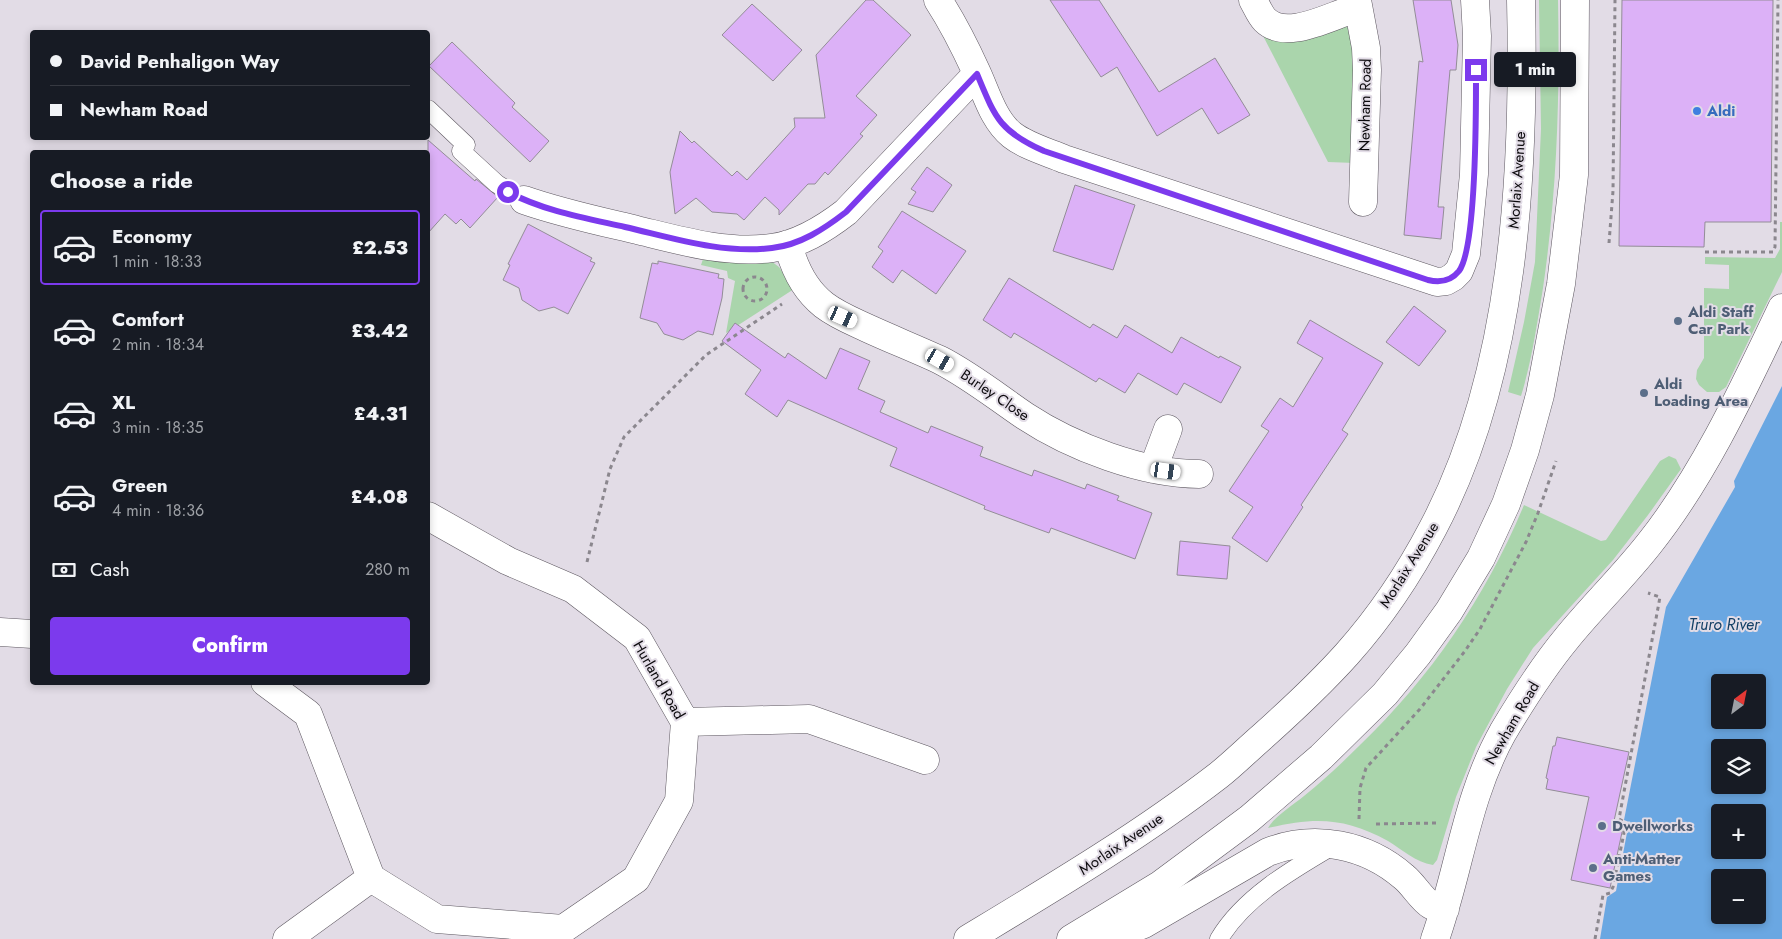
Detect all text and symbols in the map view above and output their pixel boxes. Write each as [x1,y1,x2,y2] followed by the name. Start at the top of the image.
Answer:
[80,48,279,75] text: David Penhaligon Way
[1494,52,1576,88] callout: 1 min
[1353,58,1377,152] street label: Newham Road
[1515,58,1555,81] text: 1 min
[1465,59,1487,81] route end
[80,96,208,123] text: Newham Road
[1706,100,1735,122] place label: Aldi
[1691,105,1703,117] marker: Aldi
[1503,130,1531,229] street label: Morlaix Avenue
[50,164,193,196] text: Choose a ride
[497,181,519,203] route start
[112,223,192,250] text: Economy
[52,225,97,270] icon: car
[352,234,408,261] text: £2.53
[112,250,202,273] text: 1 min · 18:33
[1687,301,1754,340] place label: Aldi Staff Car Park
[826,304,859,330] car
[112,306,184,333] text: Comfort
[52,308,97,353] icon: car
[1672,315,1684,327] marker: Aldi Staff Car Park
[351,317,408,344] text: £3.42
[112,333,204,356] text: 2 min · 18:34
[923,346,956,374] car
[956,364,1034,426] street label: Burley Close
[1653,373,1748,412] place label: Aldi Loading Area
[1638,387,1650,399] marker: Aldi Loading Area
[112,389,135,416] text: XL
[52,391,97,436] icon: car
[354,400,408,427] text: £4.31
[112,416,203,439] text: 3 min · 18:35
[1150,461,1181,481] car
[112,472,168,499] text: Green
[52,474,97,519] icon: car
[351,483,408,510] text: £4.08
[112,499,204,522] text: 4 min · 18:36
[1374,518,1444,612] street label: Morlaix Avenue
[50,556,78,584] icon: cash
[90,556,130,583] text: Cash
[365,558,410,581] text: 280 m
[1689,613,1761,636] water label: Truro River
[50,617,410,675] button: Confirm
[628,637,690,723] street label: Hurland Road
[1711,674,1766,729] north arrow
[1711,674,1766,924] map controls
[1479,677,1545,769] street label: Newham Road
[1711,739,1766,794] button: layers
[1711,804,1766,859] button: +
[1074,807,1168,880] street label: Morlaix Avenue
[1612,815,1693,837] place label: Dwellworks
[1596,820,1608,832] marker: Dwellworks
[1602,848,1681,887] place label: Anti-Matter Games
[1587,862,1599,874] marker: Anti-Matter Games
[1711,869,1766,924] button: −

